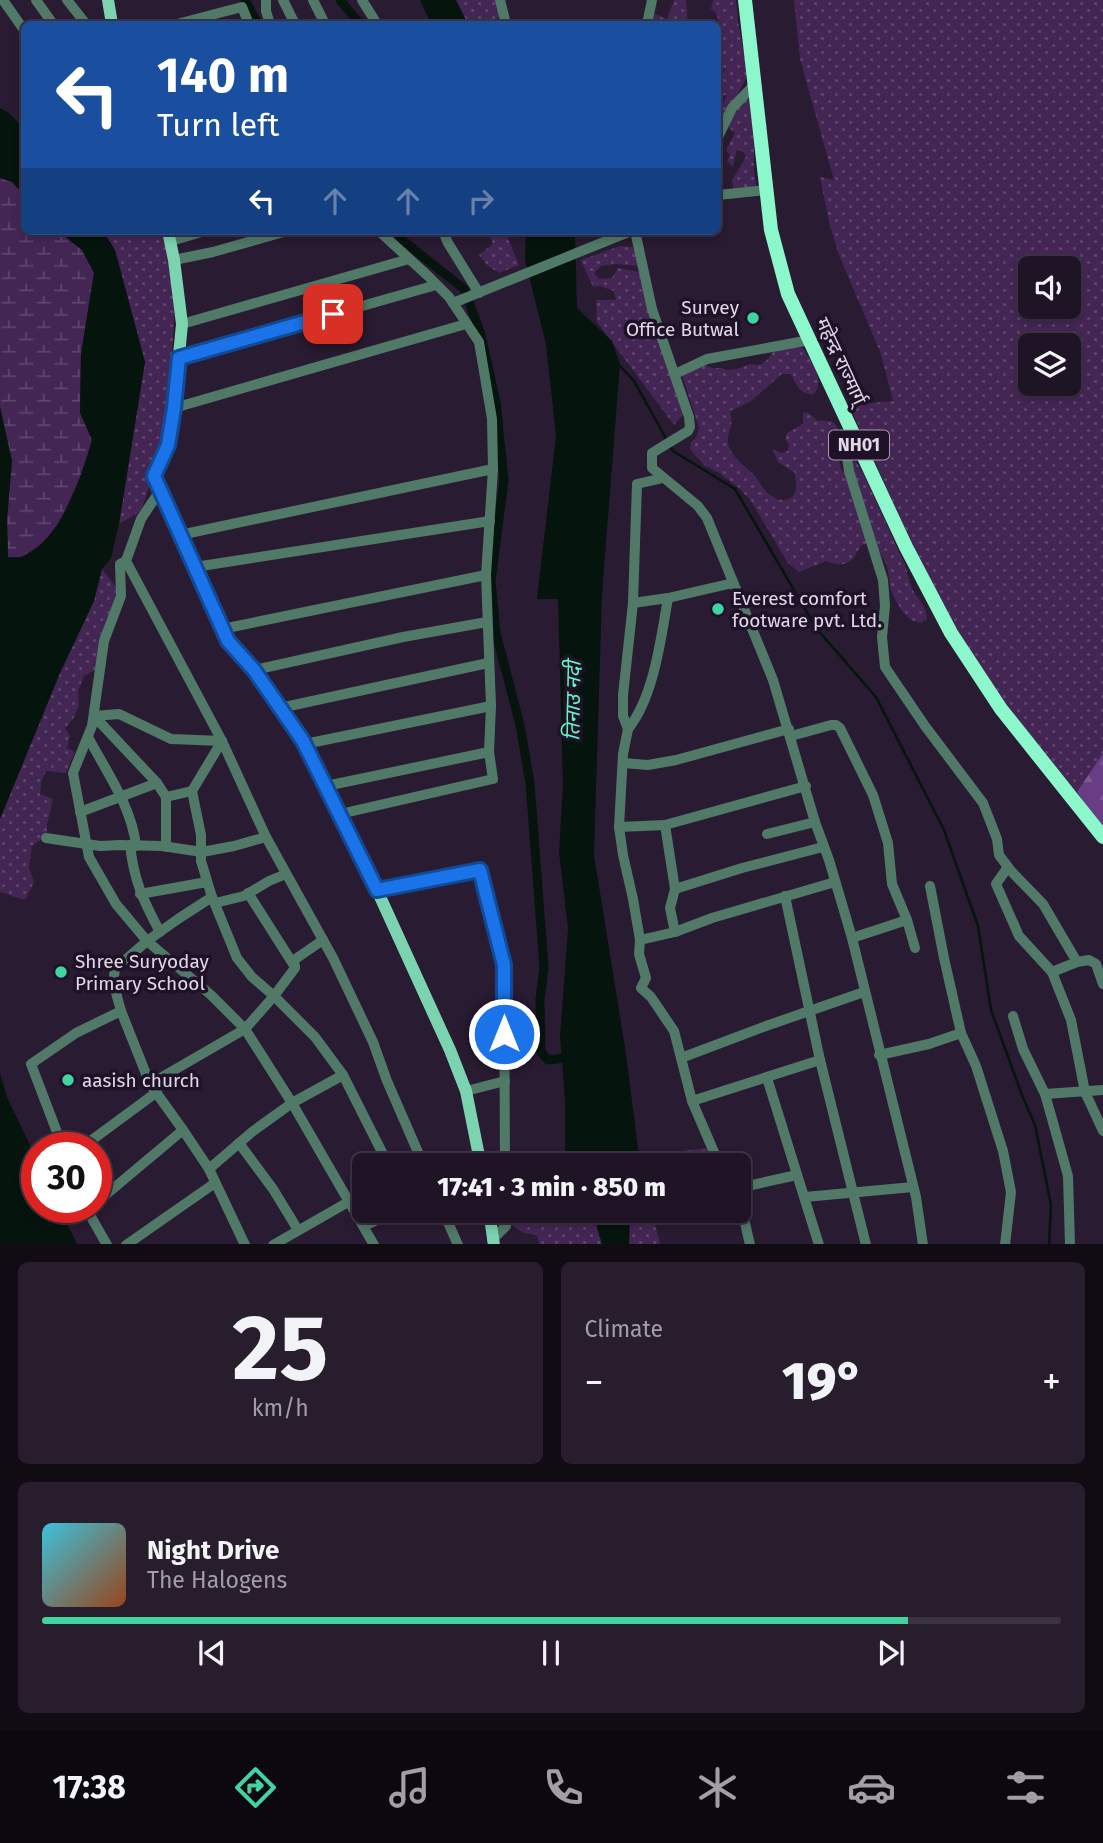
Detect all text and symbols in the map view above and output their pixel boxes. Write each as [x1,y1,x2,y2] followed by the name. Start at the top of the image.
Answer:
[157,46,289,105] text: 140 m
[42,49,133,140] icon: left
[157,106,279,144] text: Turn left
[243,182,281,220] icon: left
[316,182,354,220] icon: ahead
[389,182,427,220] icon: ahead
[462,182,500,220] icon: right
[1018,256,1081,396] map controls
[1018,256,1081,319] button: sound
[303,284,363,344] pin
[314,295,352,333] icon: arrive
[626,296,740,341] place label: Survey Office Butwal
[745,310,761,326] marker: Survey Office Butwal
[811,314,872,411] street label: महेन्द्र राज्मार्ग्
[1018,333,1081,396] button: layers
[829,430,889,460] road number: NH01
[732,587,882,632] place label: Everest comfort footware pvt. Ltd.
[710,601,726,617] marker: Everest comfort footware pvt. Ltd.
[559,657,587,741] water label: तिनाउ नदी
[75,950,210,995] place label: Shree Suryoday Primary School
[53,964,69,980] marker: Shree Suryoday Primary School
[467,997,541,1071] position arrow
[82,1069,200,1092] place label: aasish church
[60,1072,76,1088] marker: aasish church
[21,1132,112,1223] speed limit sign: 30
[437,1172,666,1203] text: 17:41 · 3 min · 850 m
[232,1294,328,1403] text: 25
[585,1315,663,1343] text: Climate
[782,1350,863,1413] text: 19°
[585,1359,604,1405] text: −
[1042,1359,1061,1405] text: +
[252,1394,309,1422] text: km/h
[147,1535,279,1566] text: Night Drive
[147,1566,287,1594] text: The Halogens
[193,1634,231,1672] icon: previous
[532,1634,570,1672] icon: pause
[872,1634,910,1672] icon: next
[231,1763,280,1812] icon: directions
[385,1763,434,1812] icon: music
[539,1763,588,1812] icon: phone
[693,1763,742,1812] icon: climate
[847,1763,896,1812] icon: car
[1001,1763,1050,1812] icon: filters
[53,1768,126,1806] text: 17:38

